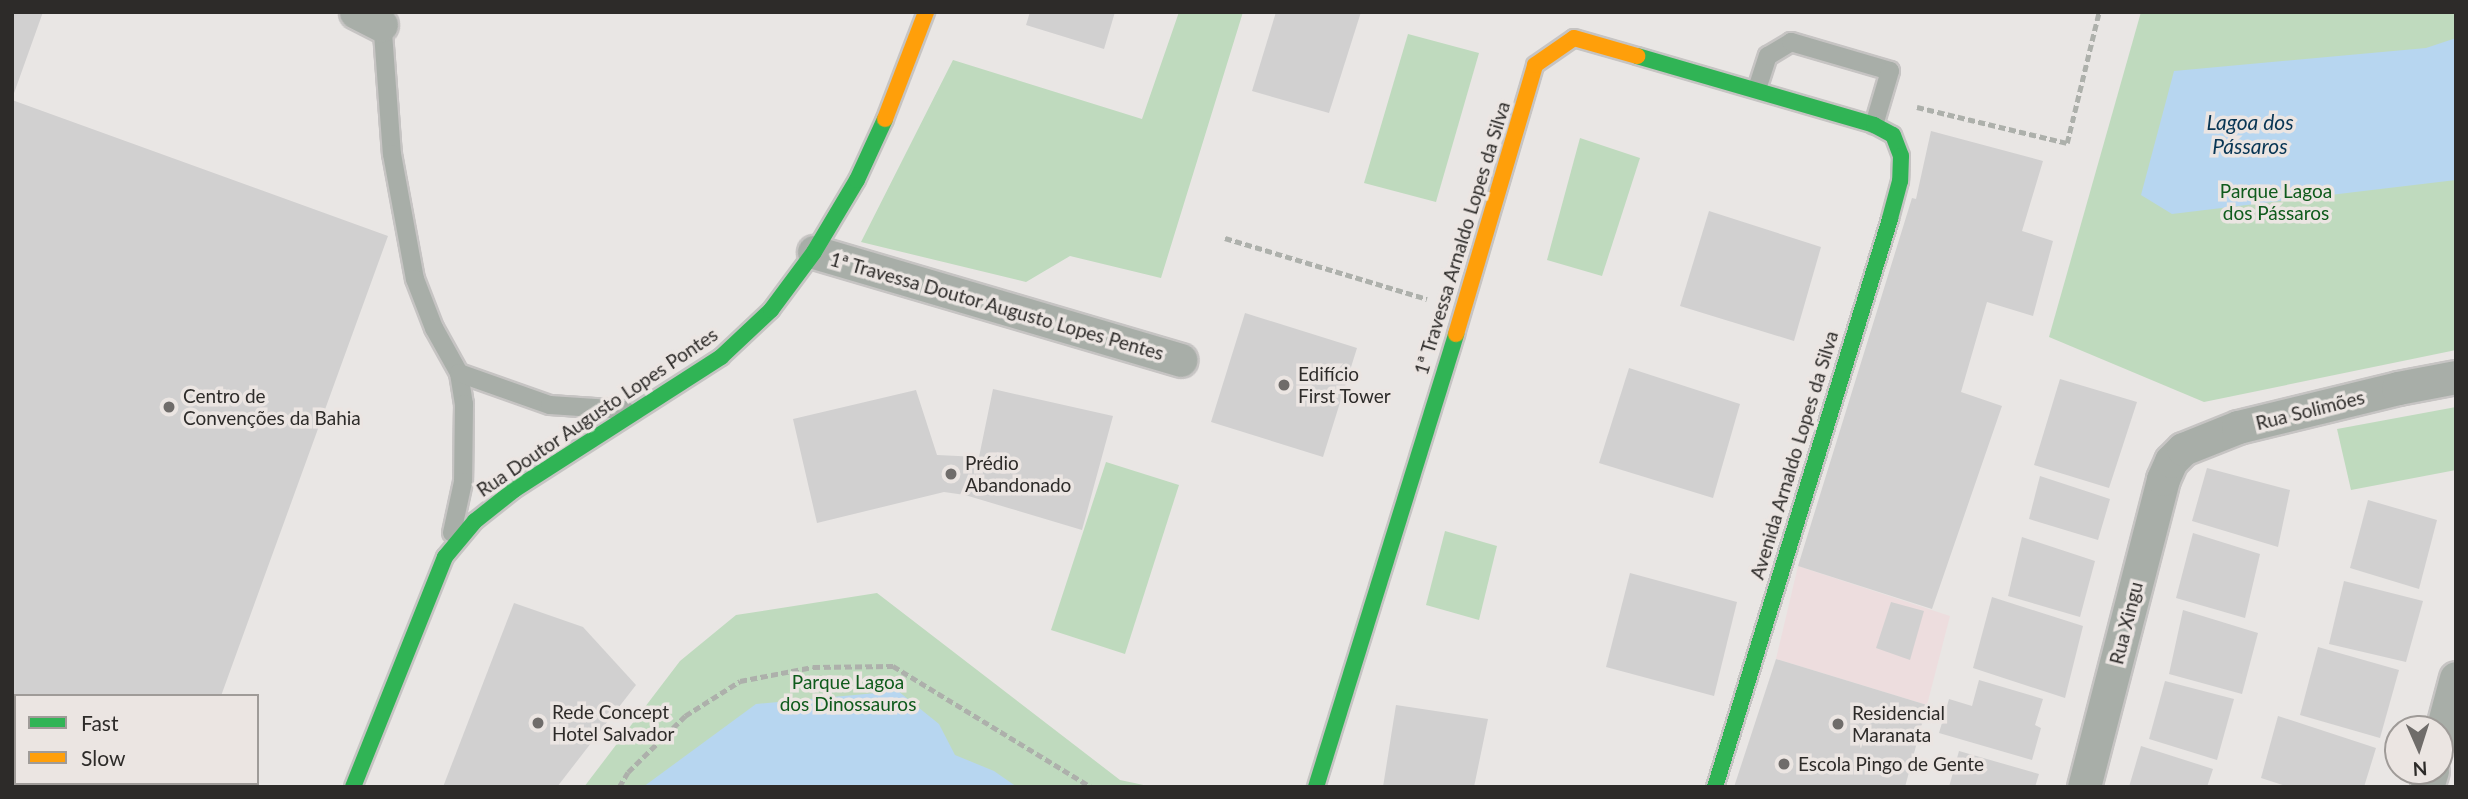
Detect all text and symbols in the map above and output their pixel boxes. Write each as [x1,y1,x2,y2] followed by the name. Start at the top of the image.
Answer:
[1409,98,1515,378] street label: 1ª Travessa Arnaldo Lopes da Silva
[2206,109,2294,159] water label: Lagoa dos Pássaros
[2220,180,2332,224] park label: Parque Lagoa dos Pássaros
[827,247,1167,365] street label: 1ª Travessa Doutor Augusto Lopes Pentes
[472,322,722,502] street label: Rua Doutor Augusto Lopes Pontes
[1745,328,1843,582] street label: Avenida Arnaldo Lopes da Silva
[1298,363,1391,407] place label: Edifício First Tower
[1276,377,1292,393] marker: Edifício First Tower
[183,385,361,429] place label: Centro de Convenções da Bahia
[2253,385,2367,435] street label: Rua Solimões
[161,399,177,415] marker: Centro de Convenções da Bahia
[965,452,1071,496] place label: Prédio Abandonado
[943,466,959,482] marker: Prédio Abandonado
[2105,579,2147,667] street label: Rua Xingu
[780,671,916,715] park label: Parque Lagoa dos Dinossauros
[14,694,259,785] legend
[552,701,674,745] place label: Rede Concept Hotel Salvador
[1852,702,1945,746] place label: Residencial Maranata
[81,710,118,735] text: Fast
[530,715,546,731] marker: Rede Concept Hotel Salvador
[2384,715,2454,785] north arrow
[1830,716,1846,732] marker: Residencial Maranata
[81,745,125,770] text: Slow
[1798,753,1984,775] place label: Escola Pingo de Gente
[1776,756,1792,772] marker: Escola Pingo de Gente
[2412,758,2428,781] text: N

